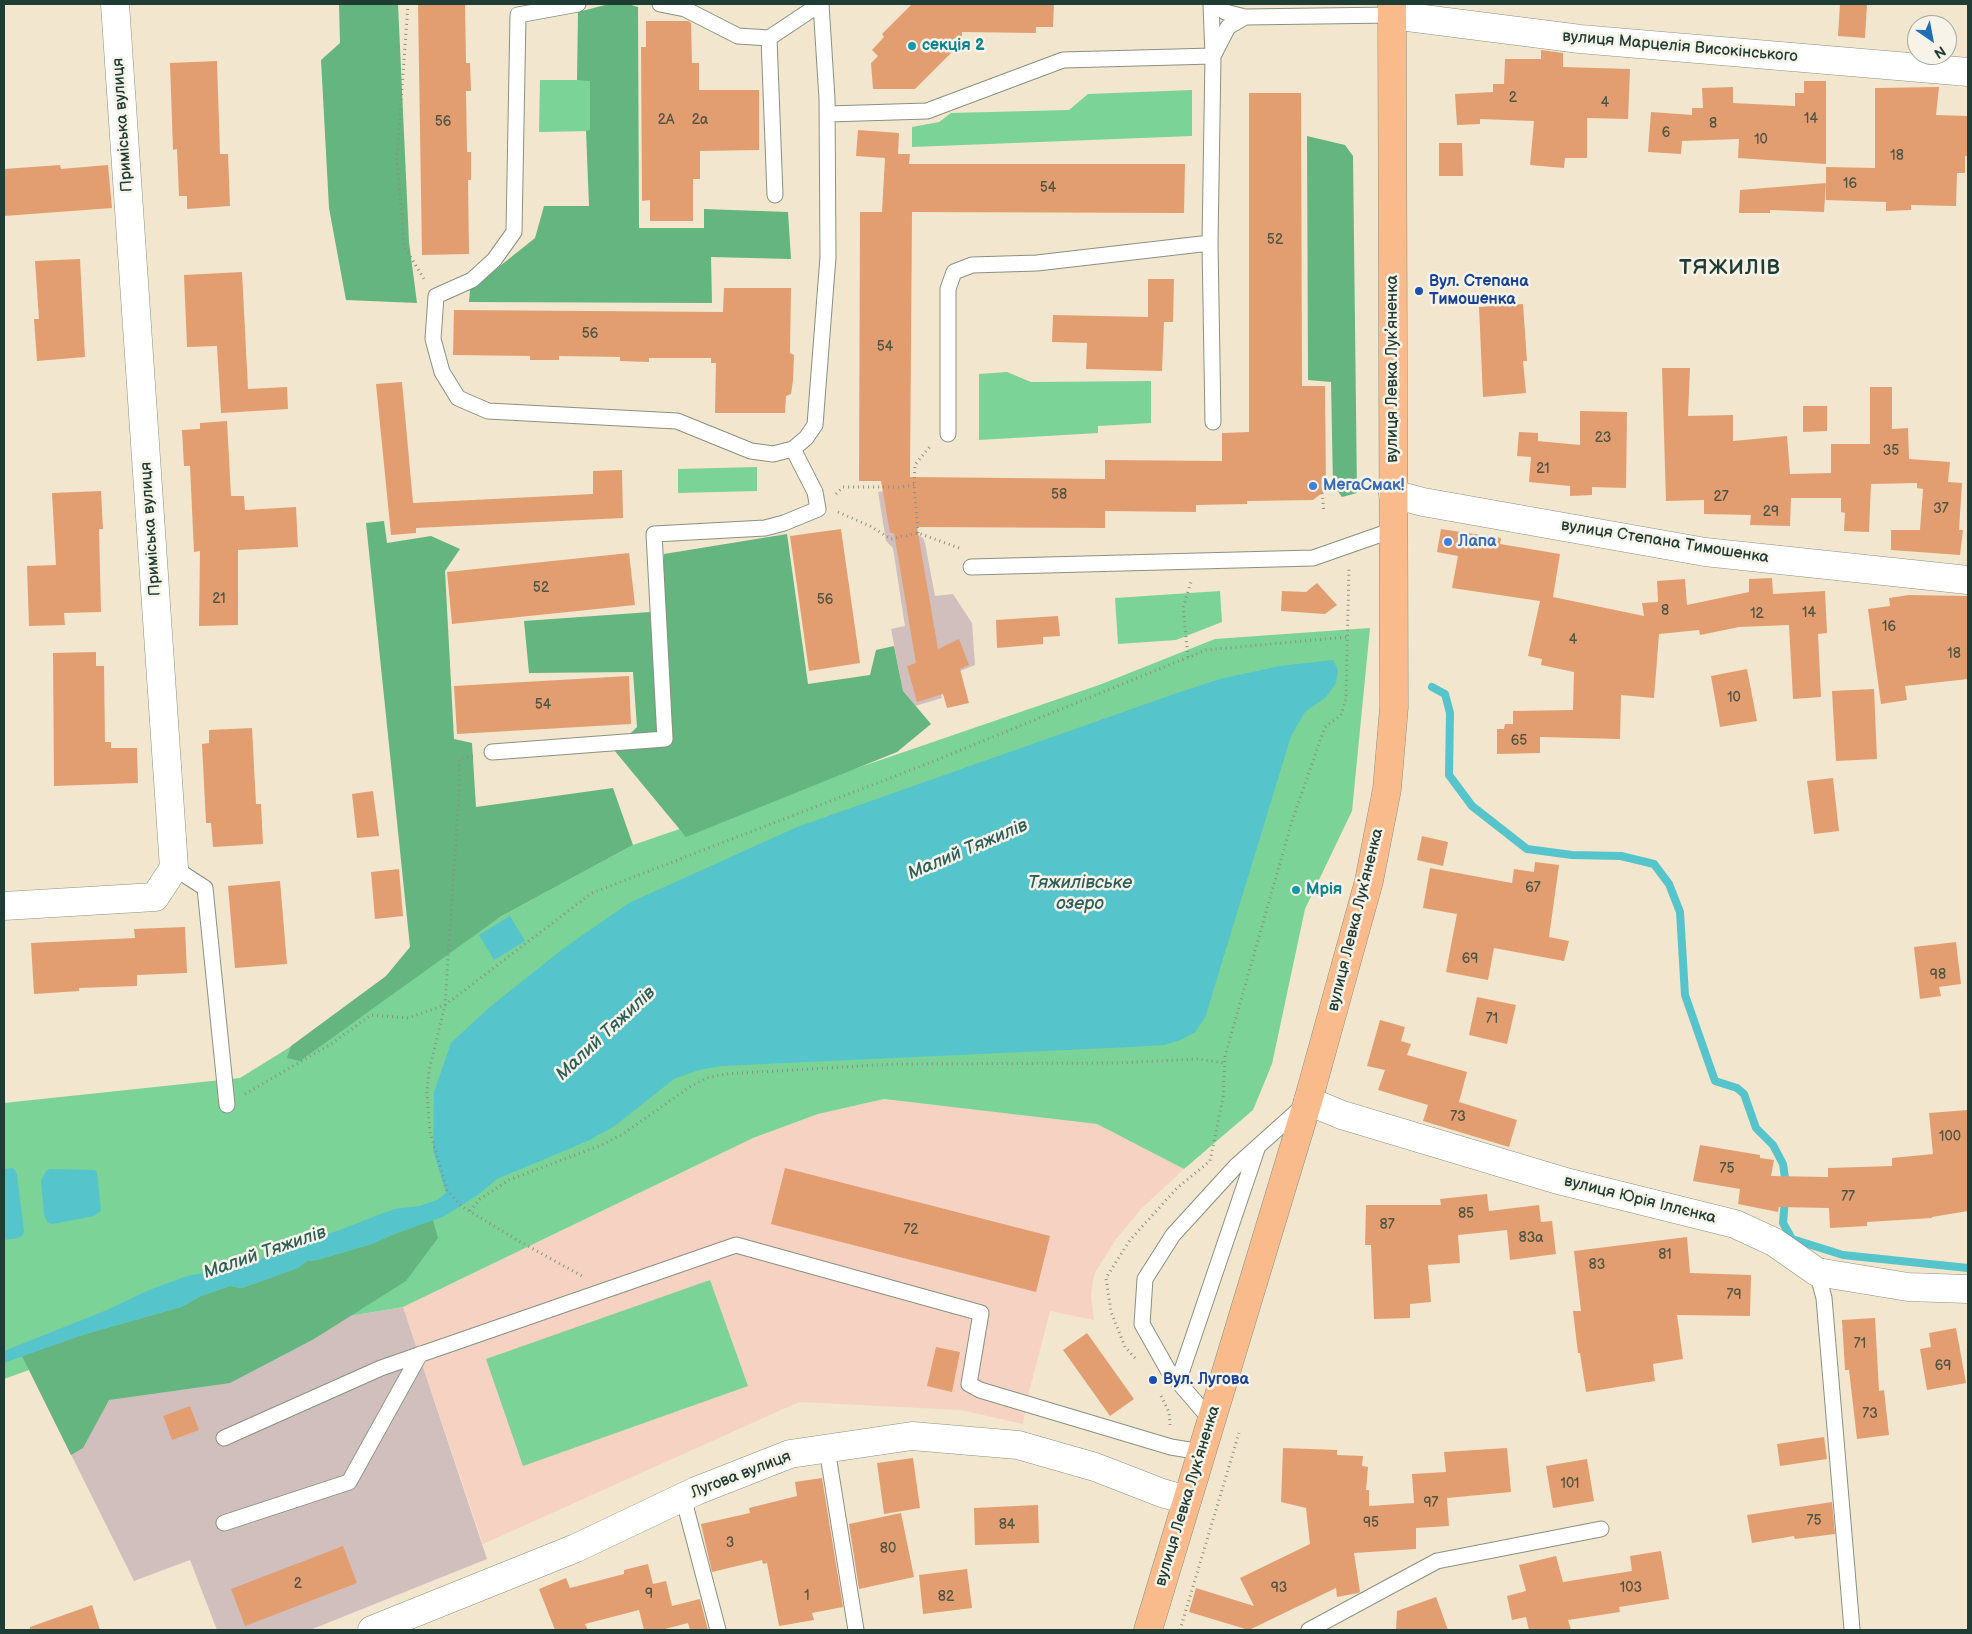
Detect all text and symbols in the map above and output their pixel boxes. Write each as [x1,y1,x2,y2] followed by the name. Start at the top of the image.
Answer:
[1907,15,1957,65] north arrow
[1562,27,1798,67] street label: вулиця Марцелія Високінського
[922,36,985,56] place label: секція 2
[906,40,918,52] marker: секція 2
[1931,42,1949,62] text: N
[109,57,137,193] street label: Приміська вулиця
[1509,90,1517,106] house number: 2
[1601,95,1609,111] house number: 4
[1804,111,1818,127] house number: 14
[658,112,674,128] house number: 2А
[692,112,708,128] house number: 2а
[435,114,451,130] house number: 56
[1709,116,1717,132] house number: 8
[1662,125,1670,141] house number: 6
[1754,132,1768,148] house number: 10
[1890,148,1904,164] house number: 18
[1843,176,1857,192] house number: 16
[1040,180,1056,196] house number: 54
[1267,232,1283,248] house number: 52
[1678,256,1782,282] district label: ТЯЖИЛІВ
[1429,272,1529,310] place label: Вул. Степана Тимошенка
[1383,275,1403,463] street label: вулиця Левка Лукʼяненка
[1413,285,1425,297] marker: Вул. Степана Тимошенка
[582,326,598,342] house number: 56
[877,339,893,355] house number: 54
[1595,430,1611,446] house number: 23
[1883,443,1899,459] house number: 35
[137,461,165,597] street label: Приміська вулиця
[1536,461,1550,477] house number: 21
[1323,476,1405,496] place label: МегаСмак!
[1307,480,1319,492] marker: МегаСмак!
[1051,487,1067,503] house number: 58
[1713,489,1729,505] house number: 27
[1933,501,1949,517] house number: 37
[1763,504,1779,520] house number: 29
[1560,516,1770,568] street label: вулиця Степана Тимошенка
[1458,532,1496,552] place label: Лапа
[1442,536,1454,548] marker: Лапа
[533,580,549,596] house number: 52
[212,591,226,607] house number: 21
[817,592,833,608] house number: 56
[1661,603,1669,619] house number: 8
[1802,605,1816,621] house number: 14
[1750,606,1764,622] house number: 12
[1882,619,1896,635] house number: 16
[1569,632,1577,648] house number: 4
[1947,646,1961,662] house number: 18
[1727,690,1741,706] house number: 10
[535,697,551,713] house number: 54
[1511,733,1527,749] house number: 65
[905,815,1031,885] water label: Малий Тяжилів
[1324,827,1388,1013] street label: вулиця Левка Лукʼяненка
[1028,872,1132,914] water label: Тяжилівське озеро
[1306,880,1342,900] place label: Мрія
[1525,880,1541,896] house number: 67
[1290,884,1302,896] marker: Мрія
[1462,951,1478,967] house number: 69
[1930,967,1946,983] house number: 98
[552,982,660,1086] water label: Малий Тяжилів
[1486,1011,1498,1027] house number: 71
[1450,1109,1466,1125] house number: 73
[1939,1129,1961,1145] house number: 100
[1720,1161,1734,1177] house number: 75
[1562,1172,1718,1228] street label: вулиця Юрія Іллєнка
[1841,1189,1855,1205] house number: 77
[1458,1206,1474,1222] house number: 85
[1379,1217,1395,1233] house number: 87
[201,1222,329,1284] water label: Малий Тяжилів
[903,1222,919,1238] house number: 72
[1518,1230,1544,1246] house number: 83а
[1658,1247,1672,1263] house number: 81
[1589,1257,1605,1273] house number: 83
[1727,1287,1741,1303] house number: 79
[1854,1336,1866,1352] house number: 71
[1935,1358,1951,1374] house number: 69
[1163,1370,1249,1390] place label: Вул. Лугова
[1147,1374,1159,1386] marker: Вул. Лугова
[1151,1403,1225,1589] street label: вулиця Левка Лукʼяненка
[1862,1406,1878,1422] house number: 73
[688,1447,794,1503] street label: Лугова вулиця
[1560,1476,1580,1492] house number: 101
[1424,1495,1438,1511] house number: 97
[1807,1513,1821,1529] house number: 75
[1363,1515,1379,1531] house number: 95
[999,1517,1015,1533] house number: 84
[726,1535,734,1551] house number: 3
[880,1541,896,1557] house number: 80
[294,1576,302,1592] house number: 2
[1271,1580,1287,1596] house number: 93
[1620,1580,1642,1596] house number: 103
[645,1586,653,1602] house number: 9
[804,1588,810,1604] house number: 1
[938,1589,954,1605] house number: 82

